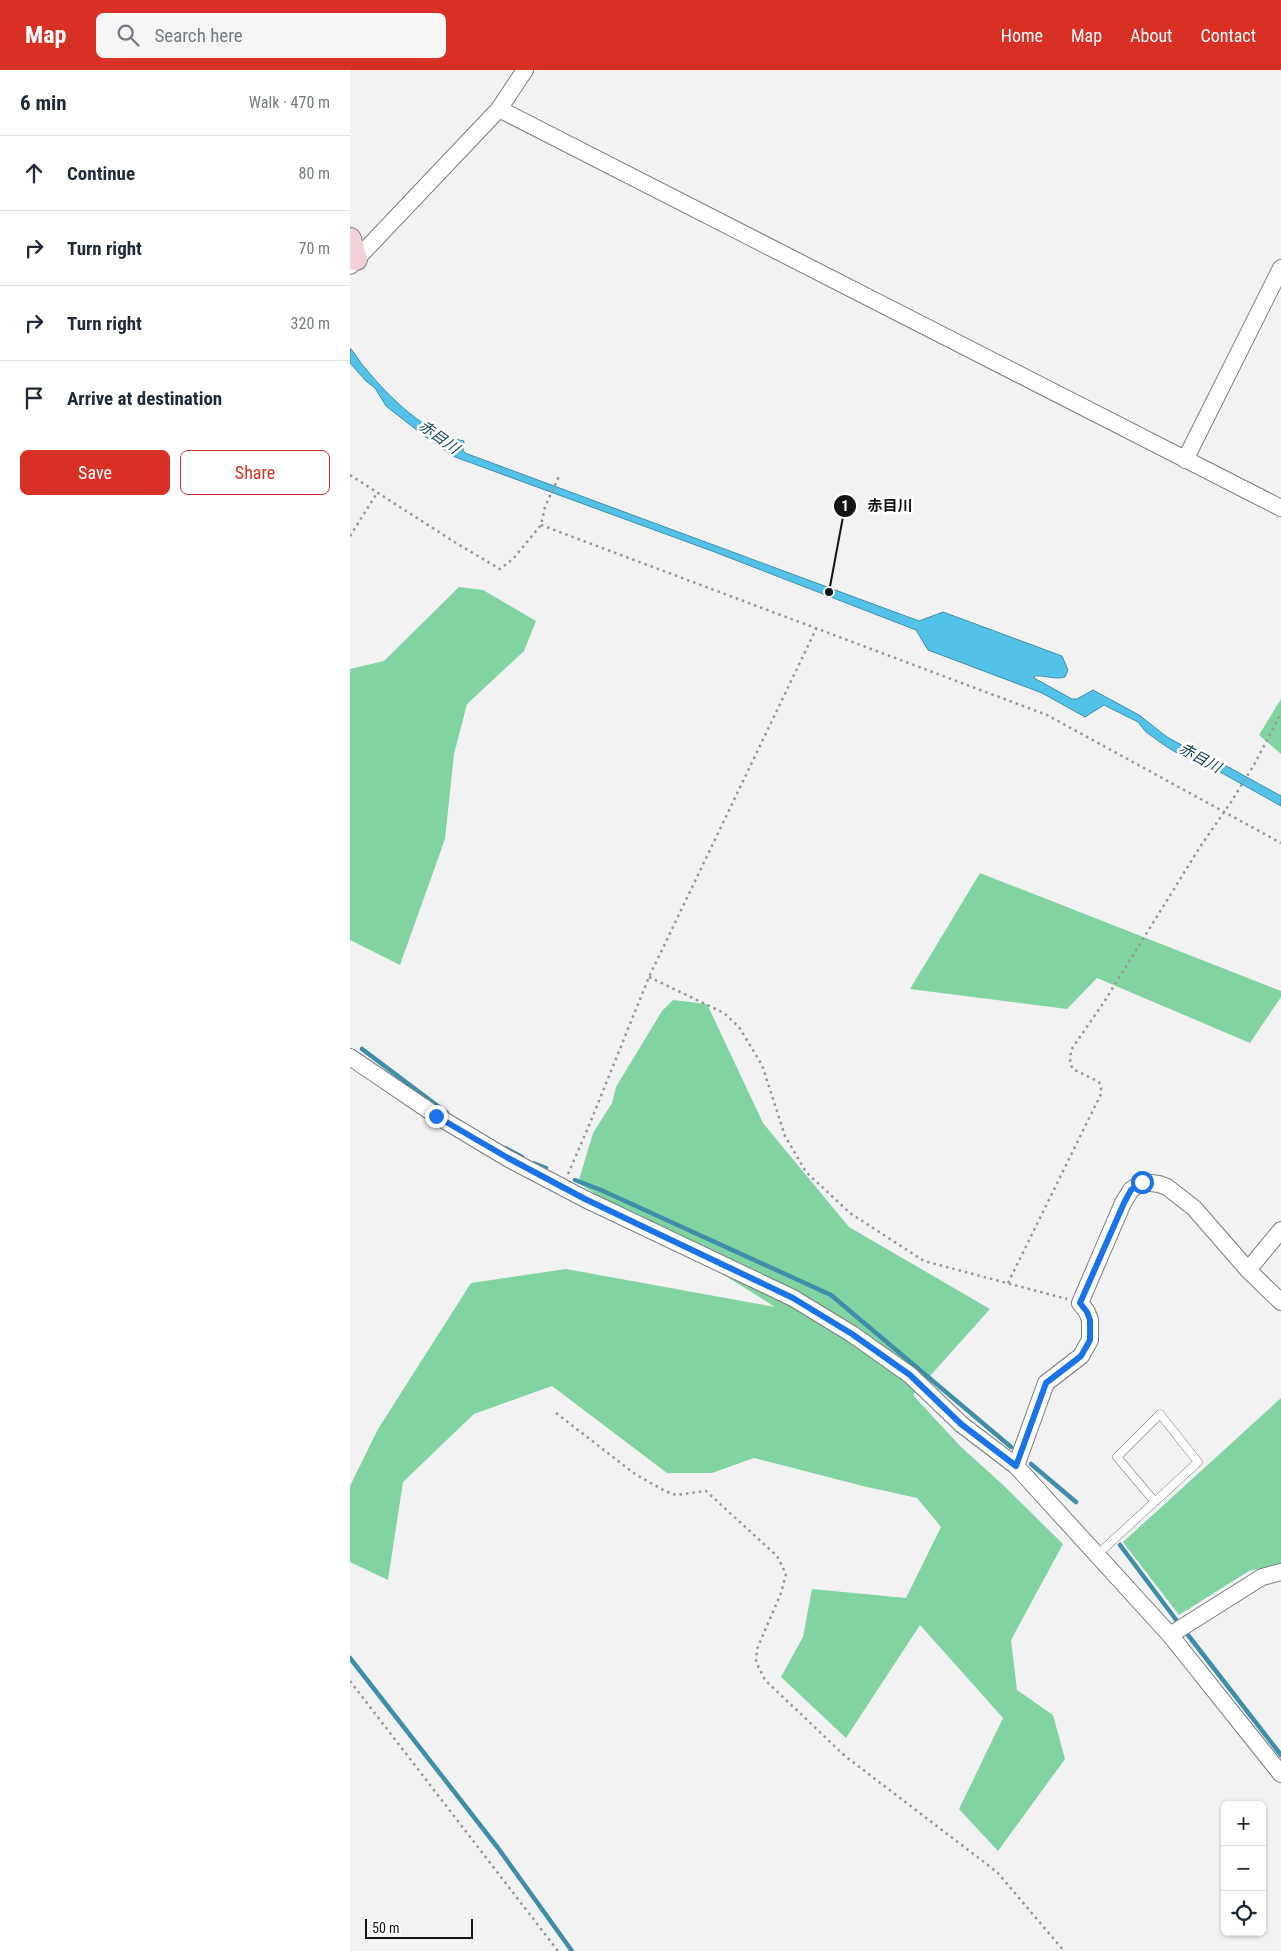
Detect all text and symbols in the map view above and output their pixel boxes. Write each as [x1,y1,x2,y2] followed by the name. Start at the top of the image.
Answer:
[96,13,446,58] search box
[25,21,66,49] text: Map
[114,21,142,49] icon: search
[154,24,243,47] text: Search here
[1001,25,1043,46] text: Home
[1071,25,1102,46] text: Map
[1130,25,1172,46] text: About
[1200,25,1256,46] text: Contact
[20,91,67,115] text: 6 min
[249,93,330,112] text: Walk · 470 m
[20,159,48,187] icon: ahead
[67,162,135,185] text: Continue
[298,164,330,183] text: 80 m
[20,234,48,262] icon: right
[67,237,142,260] text: Turn right
[298,239,330,258] text: 70 m
[20,309,48,337] icon: right
[67,312,142,335] text: Turn right
[291,314,330,333] text: 320 m
[20,384,48,412] icon: arrive
[67,387,222,410] text: Arrive at destination
[416,416,464,459] water label: 赤目川
[20,450,170,495] button: Save
[180,450,330,495] button: Share
[832,491,922,521] callout: 赤目川
[841,497,849,515] text: 1
[867,497,913,515] text: 赤目川
[1176,739,1226,777] water label: 赤目川
[425,1105,448,1128] route end
[1131,1171,1154,1194] route start
[1221,1801,1266,1936] map controls
[1221,1801,1266,1846] button: +
[1221,1846,1266,1891] button: −
[1221,1891,1266,1936] button: locate
[365,1916,472,1939] scale bar
[372,1920,400,1936] text: 50 m

